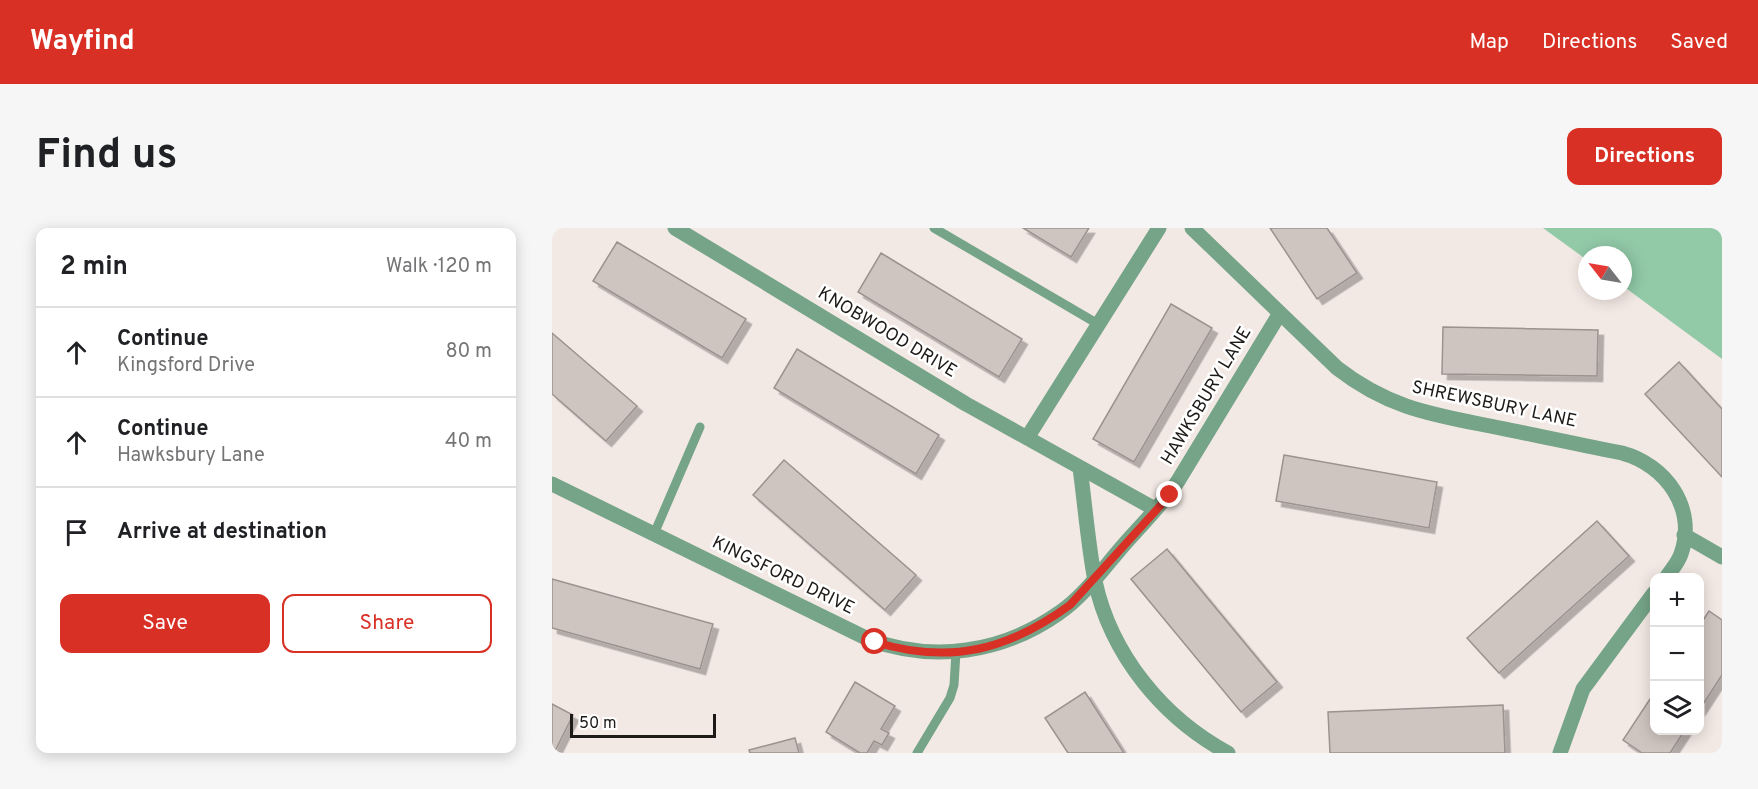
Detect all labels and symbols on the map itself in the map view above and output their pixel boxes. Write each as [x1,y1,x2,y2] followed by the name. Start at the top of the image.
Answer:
[1578,246,1632,300] north arrow
[813,282,961,384] street label: KNOBWOOD DRIVE
[1157,323,1257,469] street label: HAWKSBURY LANE
[1409,376,1579,434] street label: SHREWSBURY LANE
[1156,481,1182,507] route end
[708,532,858,620] street label: KINGSFORD DRIVE
[861,628,887,654] route start
[570,711,716,738] scale bar

